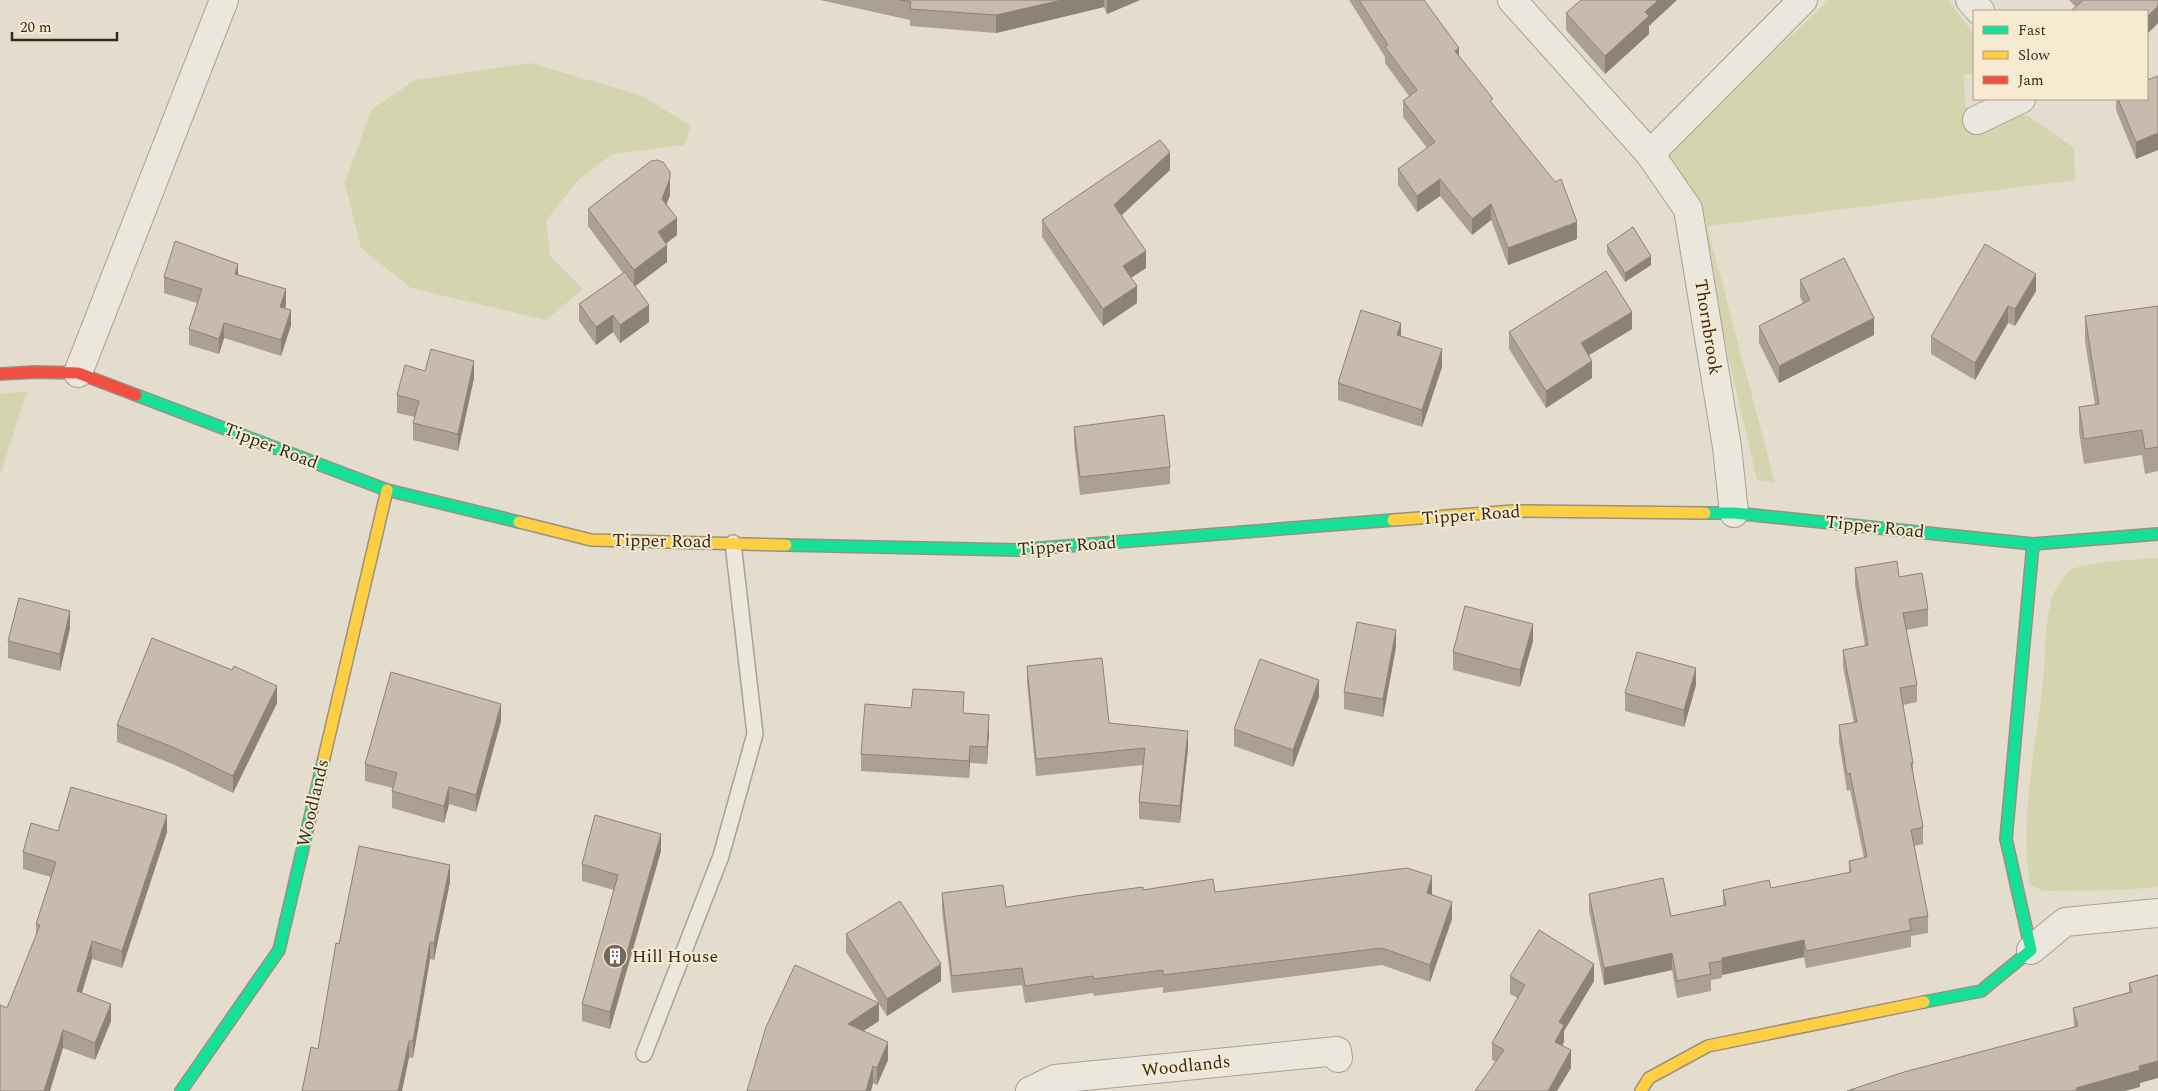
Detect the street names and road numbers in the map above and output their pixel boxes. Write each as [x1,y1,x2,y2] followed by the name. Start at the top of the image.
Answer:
[1687,277,1729,377] street label: Thornbrook
[220,416,322,476] street label: Tipper Road
[1421,498,1521,532] street label: Tipper Road
[1824,508,1926,546] street label: Tipper Road
[612,527,712,555] street label: Tipper Road
[1017,529,1117,563] street label: Tipper Road
[290,756,336,850] street label: Woodlands
[1140,1048,1232,1084] street label: Woodlands

